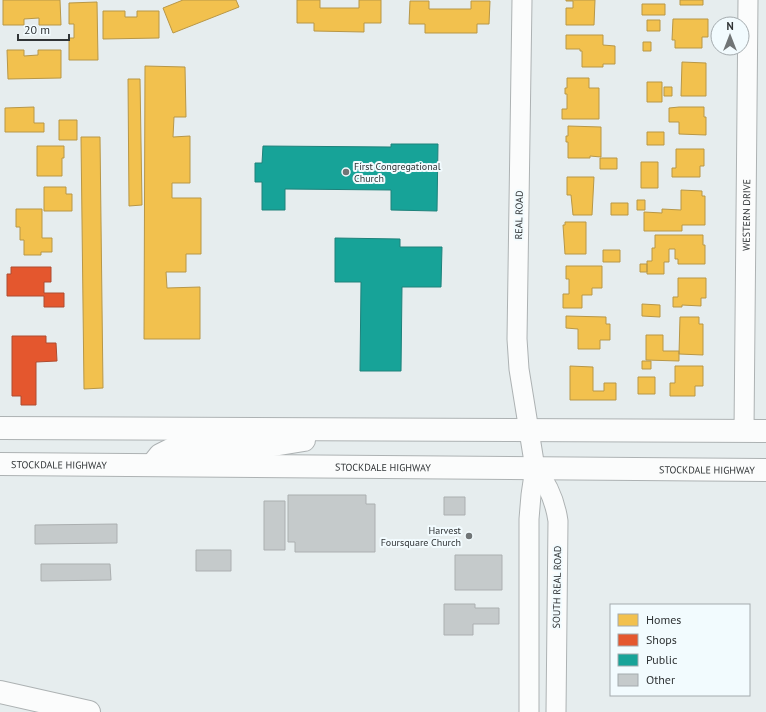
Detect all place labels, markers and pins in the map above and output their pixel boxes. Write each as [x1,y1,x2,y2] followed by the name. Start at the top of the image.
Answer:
[354,160,441,185] place label: First Congregational Church
[341,167,351,177] marker: First Congregational Church
[381,524,462,549] place label: Harvest Foursquare Church
[464,531,474,541] marker: Harvest Foursquare Church

